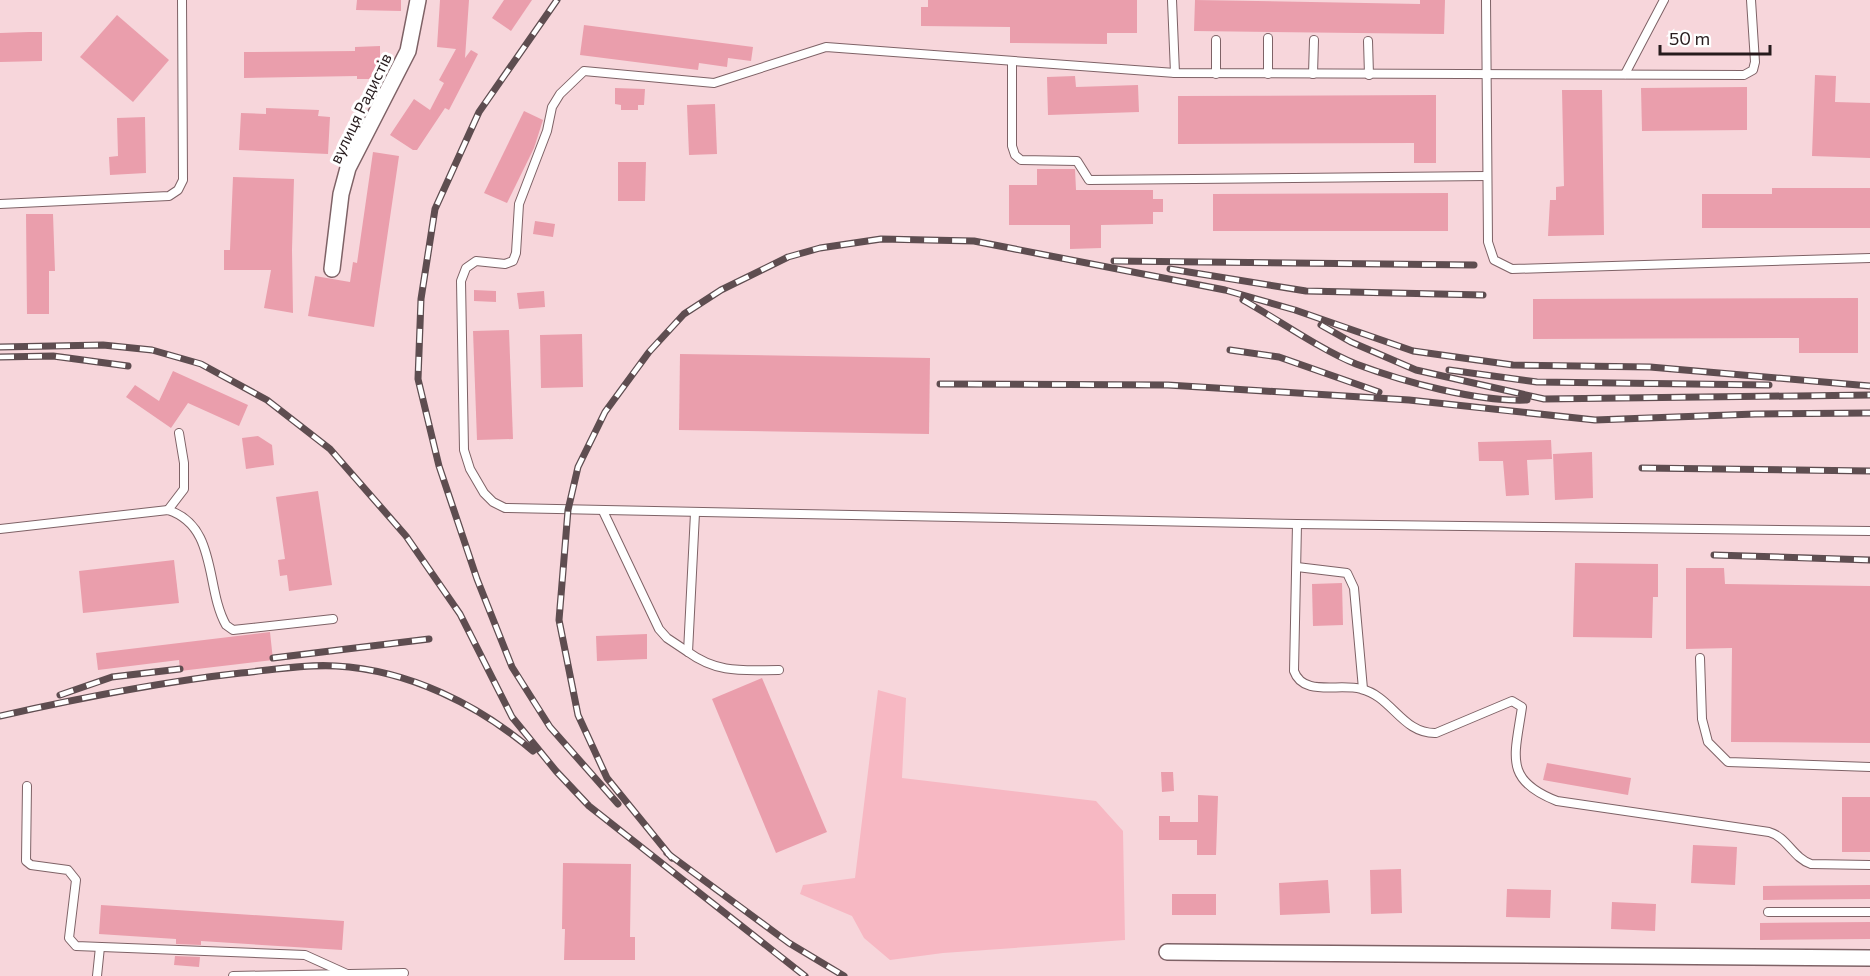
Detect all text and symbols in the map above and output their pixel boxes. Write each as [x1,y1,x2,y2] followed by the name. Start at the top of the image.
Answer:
[1660,18,1770,56] scale bar
[1669,27,1710,49] text: 50 m
[325,50,395,166] street label: вулиця Радистів

